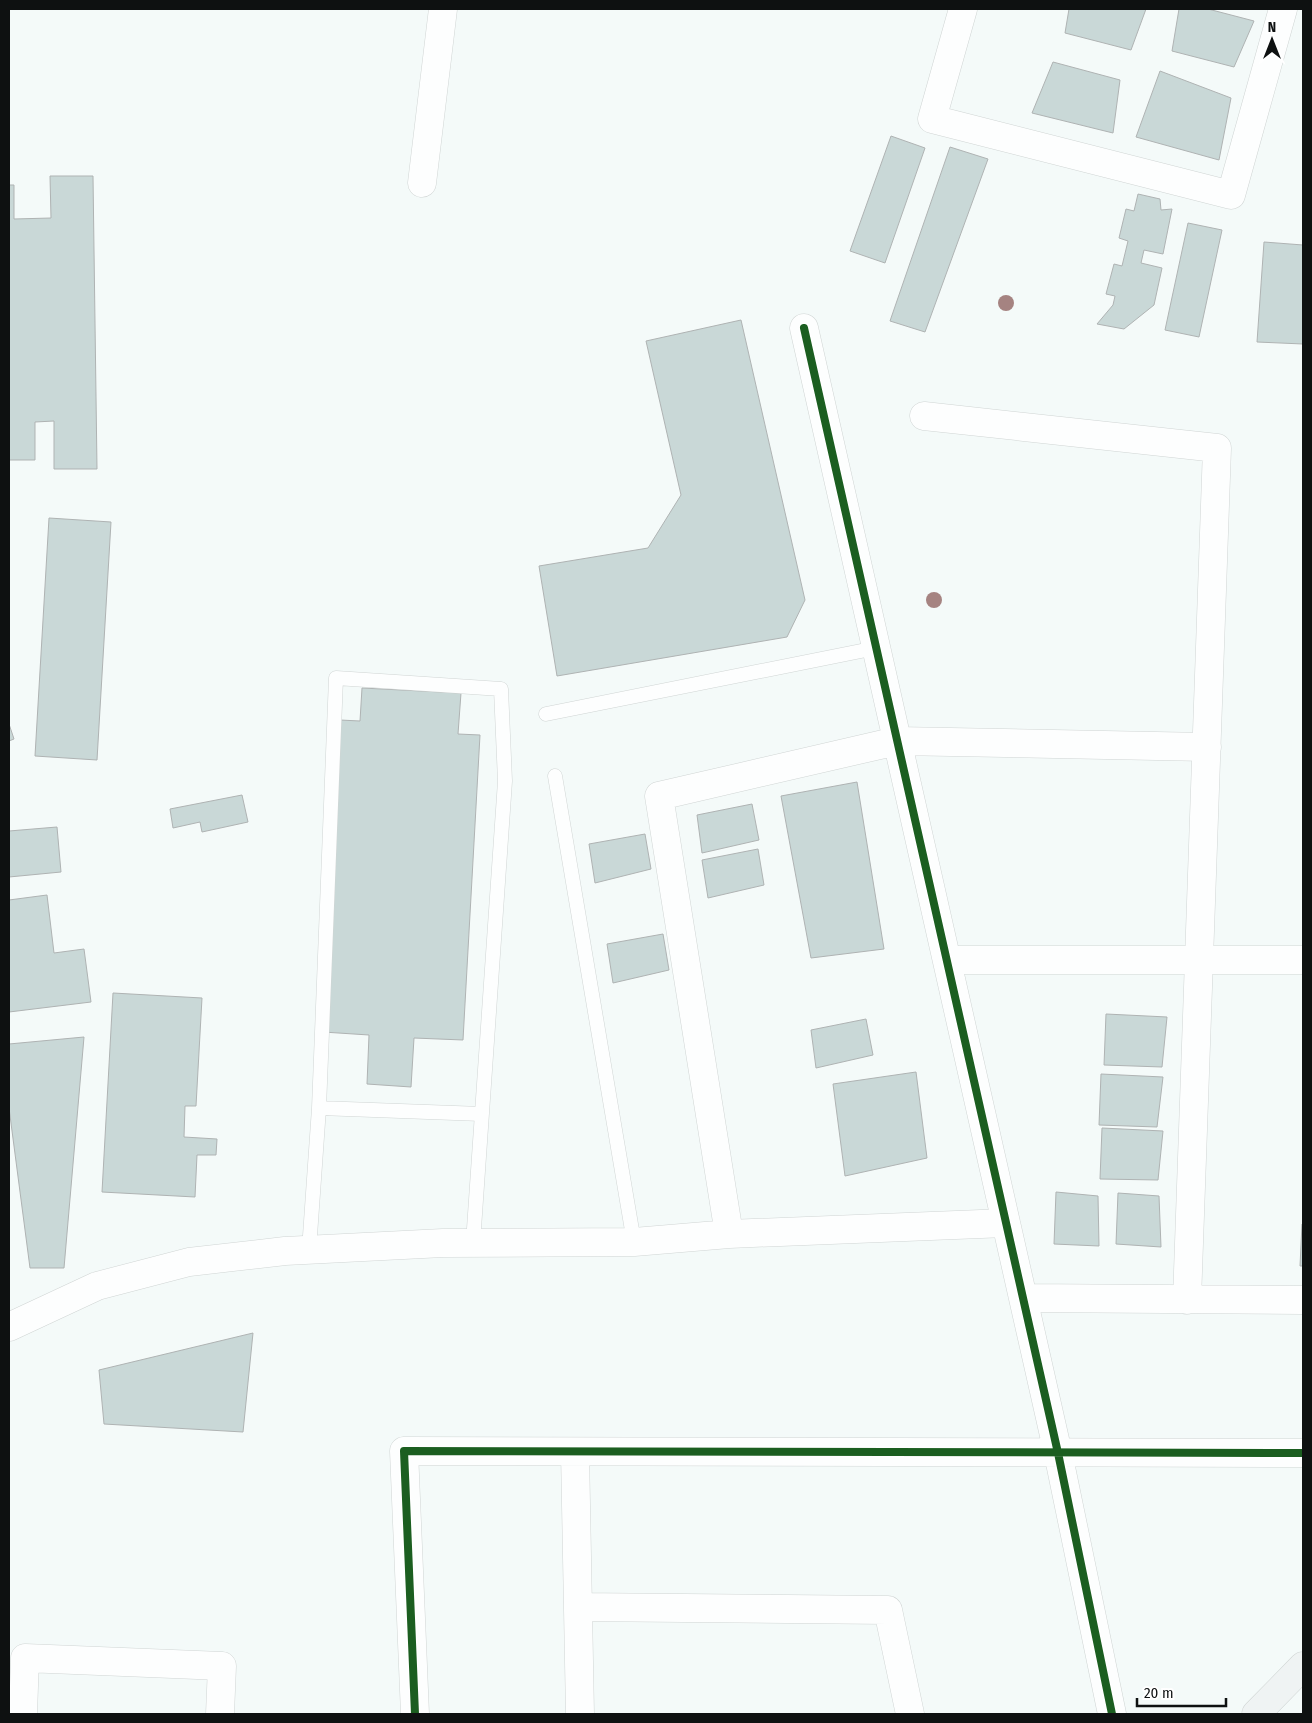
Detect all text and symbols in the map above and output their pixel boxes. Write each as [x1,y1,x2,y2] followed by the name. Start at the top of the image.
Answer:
[1247,15,1297,65] north arrow
[1268,19,1276,36] text: N
[1137,1676,1226,1708] scale bar
[1144,1684,1174,1702] text: 20 m

